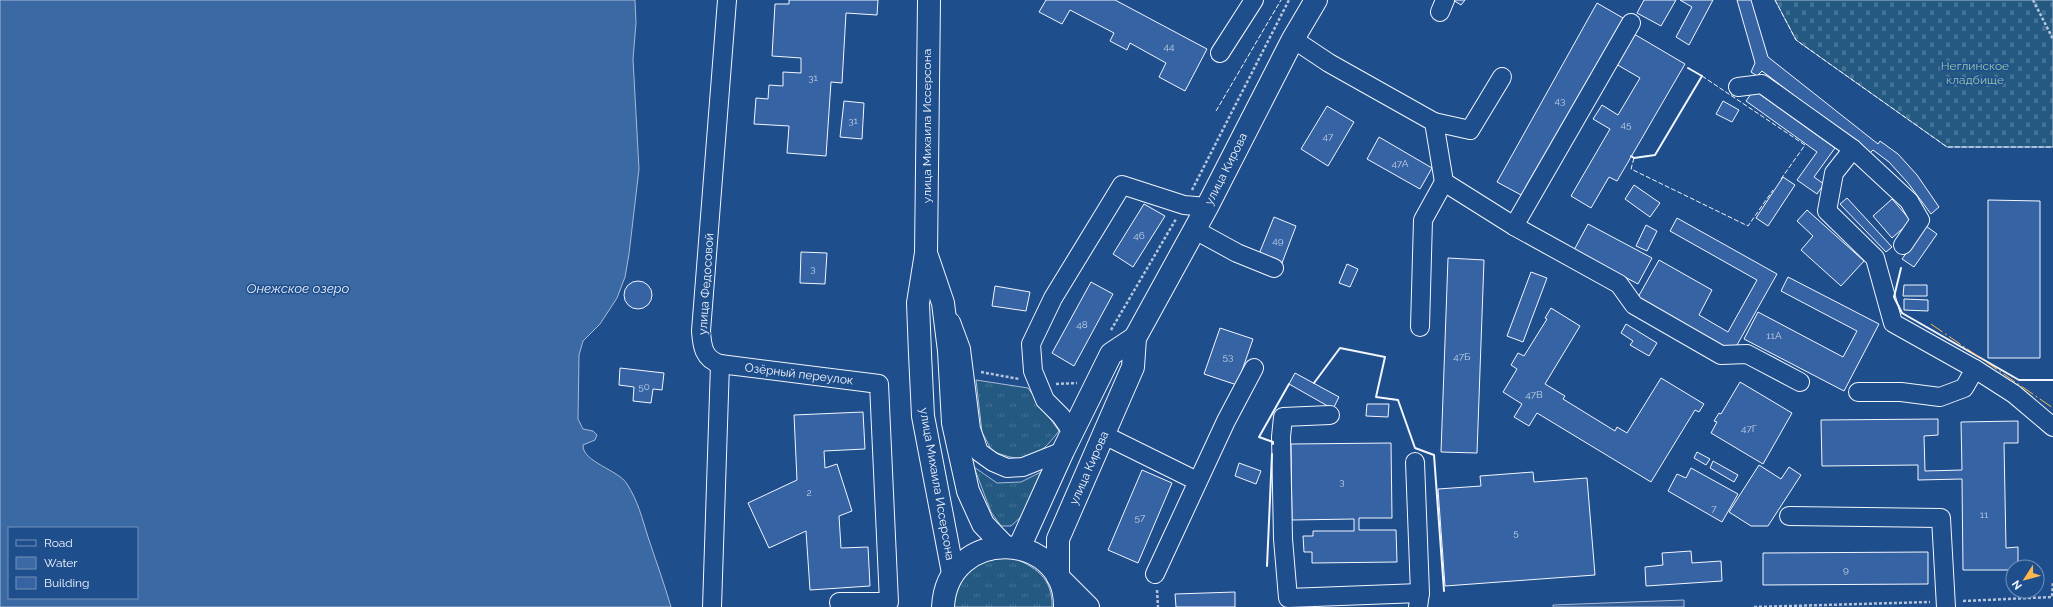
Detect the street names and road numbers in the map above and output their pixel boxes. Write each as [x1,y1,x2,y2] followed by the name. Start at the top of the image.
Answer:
[920,49,934,203] street label: улица Михаила Иссерсона
[1202,131,1250,207] street label: улица Кирова
[695,233,717,335] street label: улица Федосовой
[744,360,854,388] street label: Озёрный переулок
[917,407,957,561] street label: улица Михаила Иссерсона
[1066,429,1112,507] street label: улица Кирова

